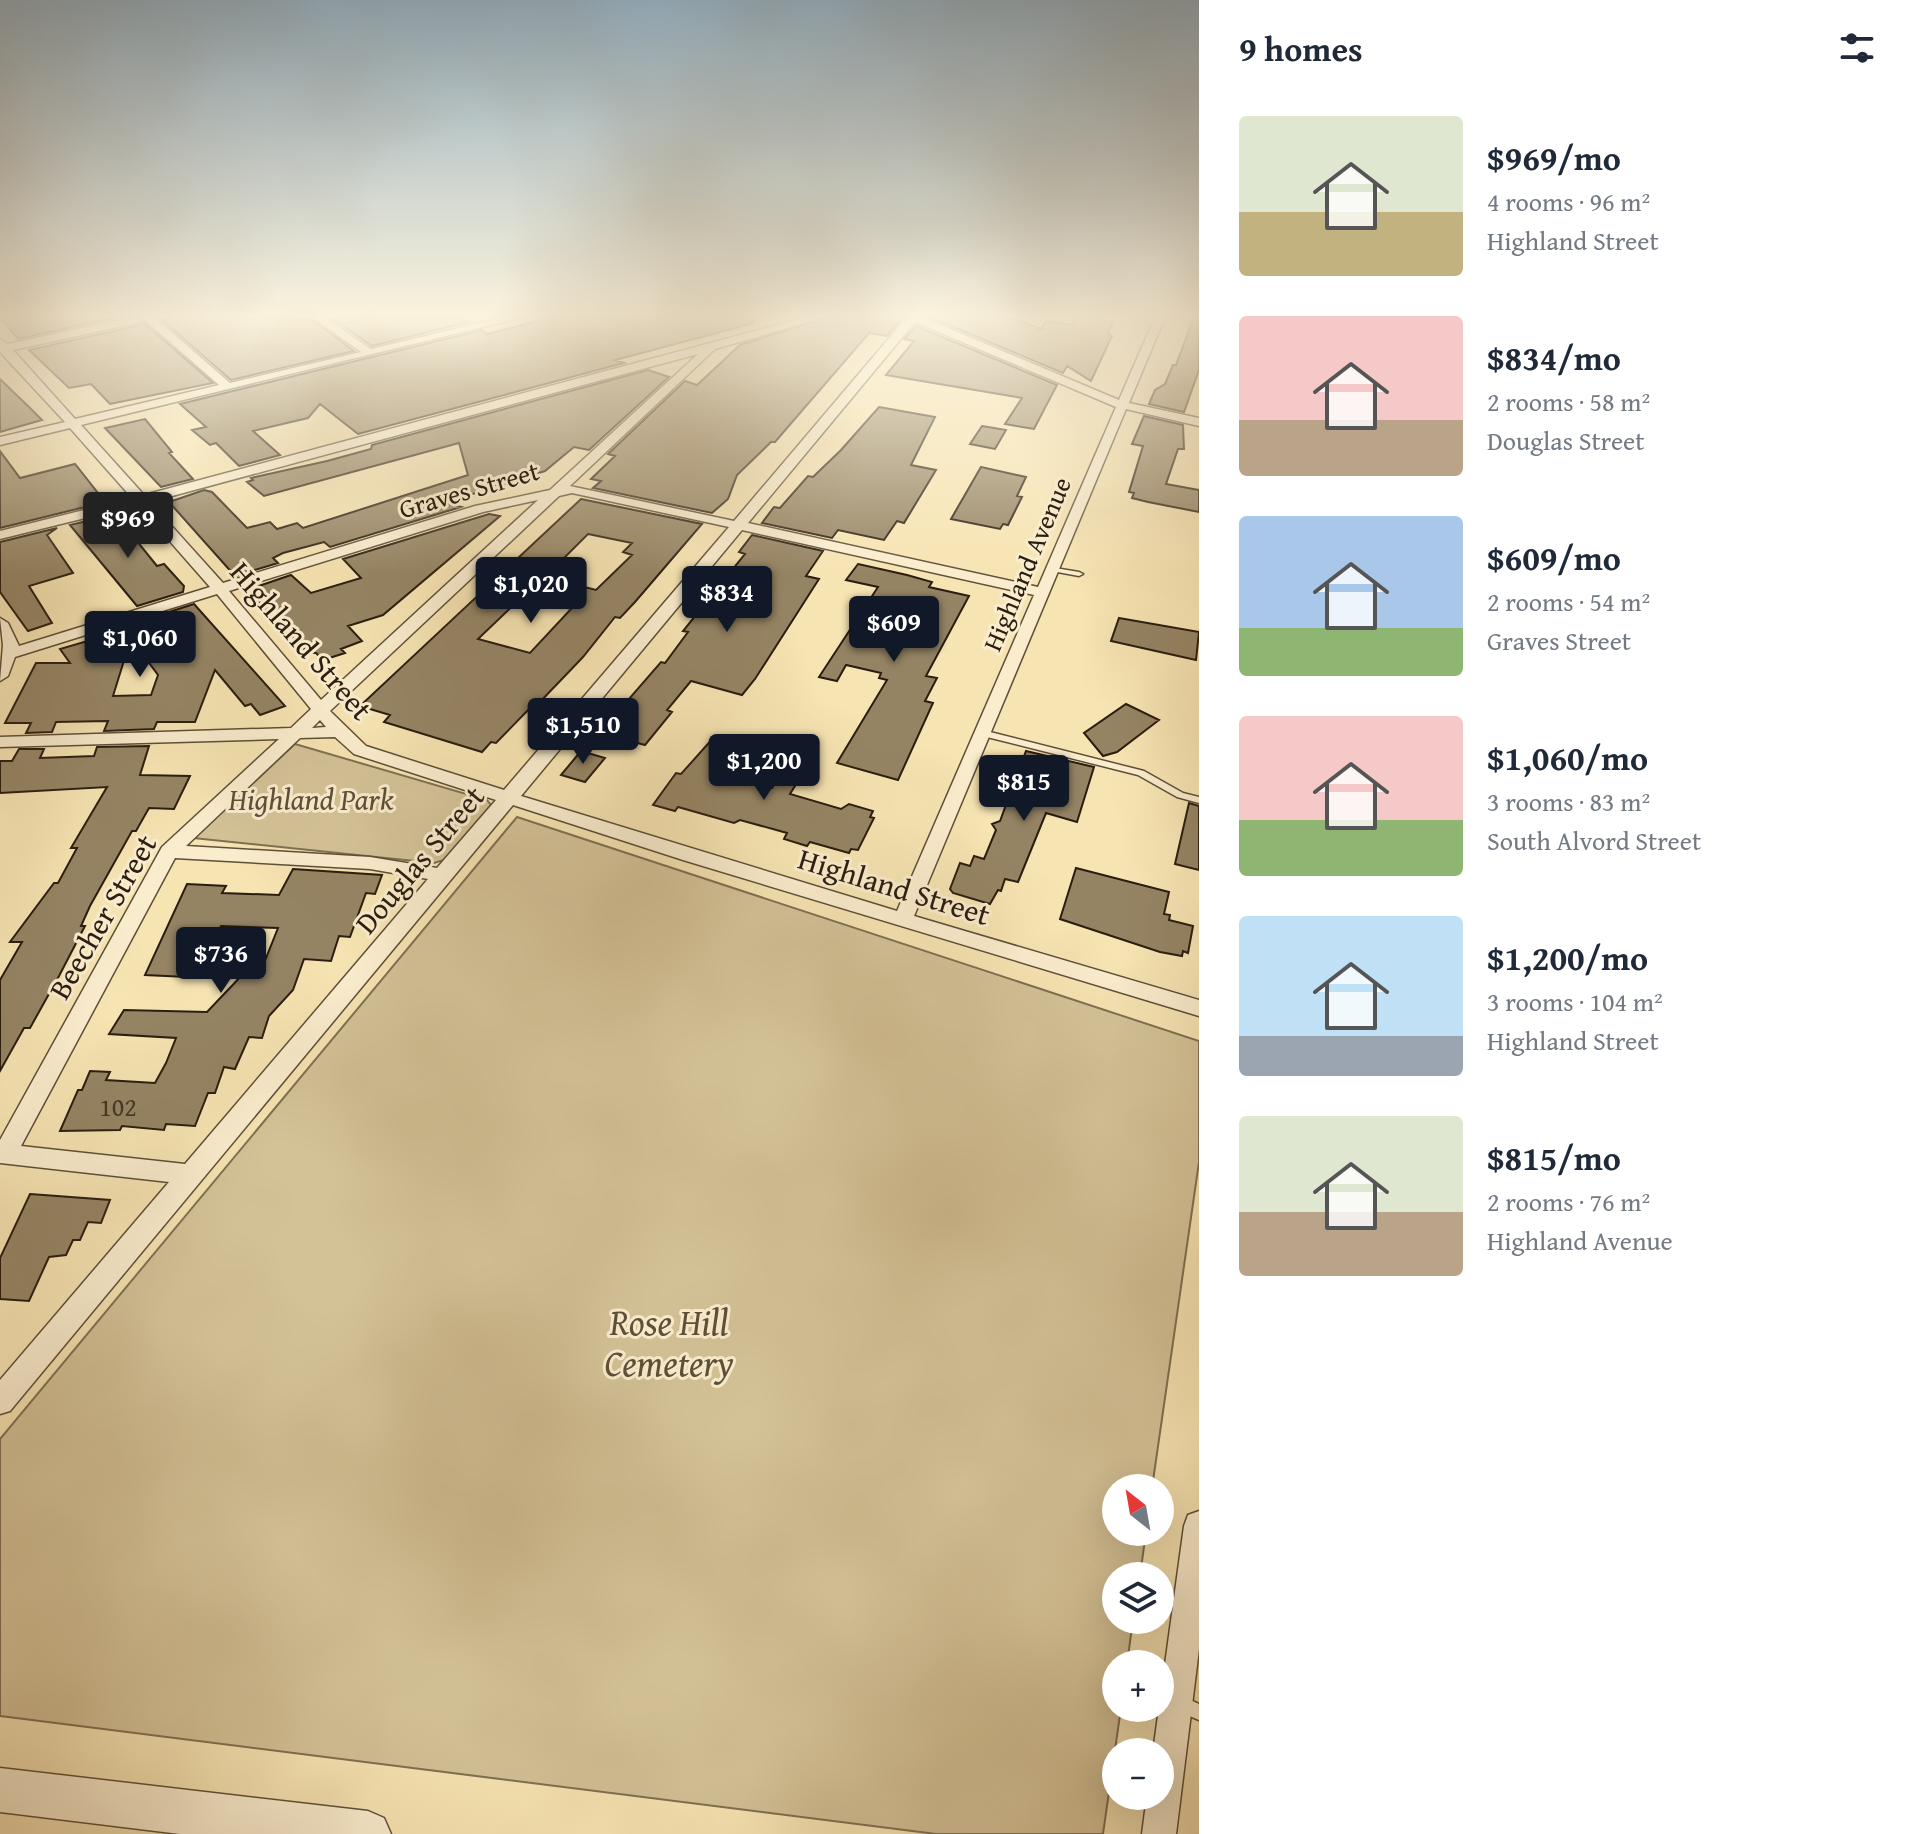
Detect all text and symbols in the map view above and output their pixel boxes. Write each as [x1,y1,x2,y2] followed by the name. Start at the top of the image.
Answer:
[1239,24,1363,73] text: 9 homes
[1835,26,1879,70] icon: filters
[1487,133,1621,182] text: $969/mo
[1303,148,1399,244] icon: home
[1487,182,1650,221] text: 4 rooms · 96 m²
[1487,221,1659,260] text: Highland Street
[1487,333,1621,382] text: $834/mo
[1303,348,1399,444] icon: home
[1487,382,1650,421] text: 2 rooms · 58 m²
[1487,421,1644,460] text: Douglas Street
[394,451,543,528] street label: Graves Street
[972,471,1081,657] street label: Highland Avenue
[81,492,175,560] pin: $969
[101,498,155,537] text: $969
[1487,533,1621,582] text: $609/mo
[1303,548,1399,644] icon: home
[220,551,384,730] street label: Highland Street
[466,557,596,625] pin: $1,020
[494,563,568,602] text: $1,020
[680,566,774,634] pin: $834
[700,572,754,611] text: $834
[1487,582,1650,621] text: 2 rooms · 54 m²
[847,596,941,664] pin: $609
[867,602,921,641] text: $609
[75,611,205,679] pin: $1,060
[103,617,177,656] text: $1,060
[1487,621,1631,660] text: Graves Street
[518,698,648,766] pin: $1,510
[546,704,620,743] text: $1,510
[1487,733,1648,782] text: $1,060/mo
[699,734,829,802] pin: $1,200
[727,740,801,779] text: $1,200
[1303,748,1399,844] icon: home
[977,755,1071,823] pin: $815
[997,761,1051,800] text: $815
[344,775,495,943] street label: Douglas Street
[228,777,394,821] park label: Highland Park
[1487,782,1650,821] text: 3 rooms · 83 m²
[1487,821,1701,860] text: South Alvord Street
[37,826,167,1007] street label: Beecher Street
[793,836,996,936] street label: Highland Street
[174,927,268,995] pin: $736
[194,933,248,972] text: $736
[1487,933,1648,982] text: $1,200/mo
[1303,948,1399,1044] icon: home
[1487,982,1663,1021] text: 3 rooms · 104 m²
[1487,1021,1659,1060] text: Highland Street
[99,1087,137,1126] house number: 102
[1487,1133,1621,1182] text: $815/mo
[1303,1148,1399,1244] icon: home
[1487,1182,1650,1221] text: 2 rooms · 76 m²
[1487,1221,1673,1260] text: Highland Avenue
[604,1295,734,1389] park label: Rose Hill Cemetery
[1102,1474,1174,1546] north arrow
[1102,1474,1174,1810] map controls
[1102,1562,1174,1634] button: layers
[1102,1650,1174,1722] button: +
[1102,1738,1174,1810] button: −

